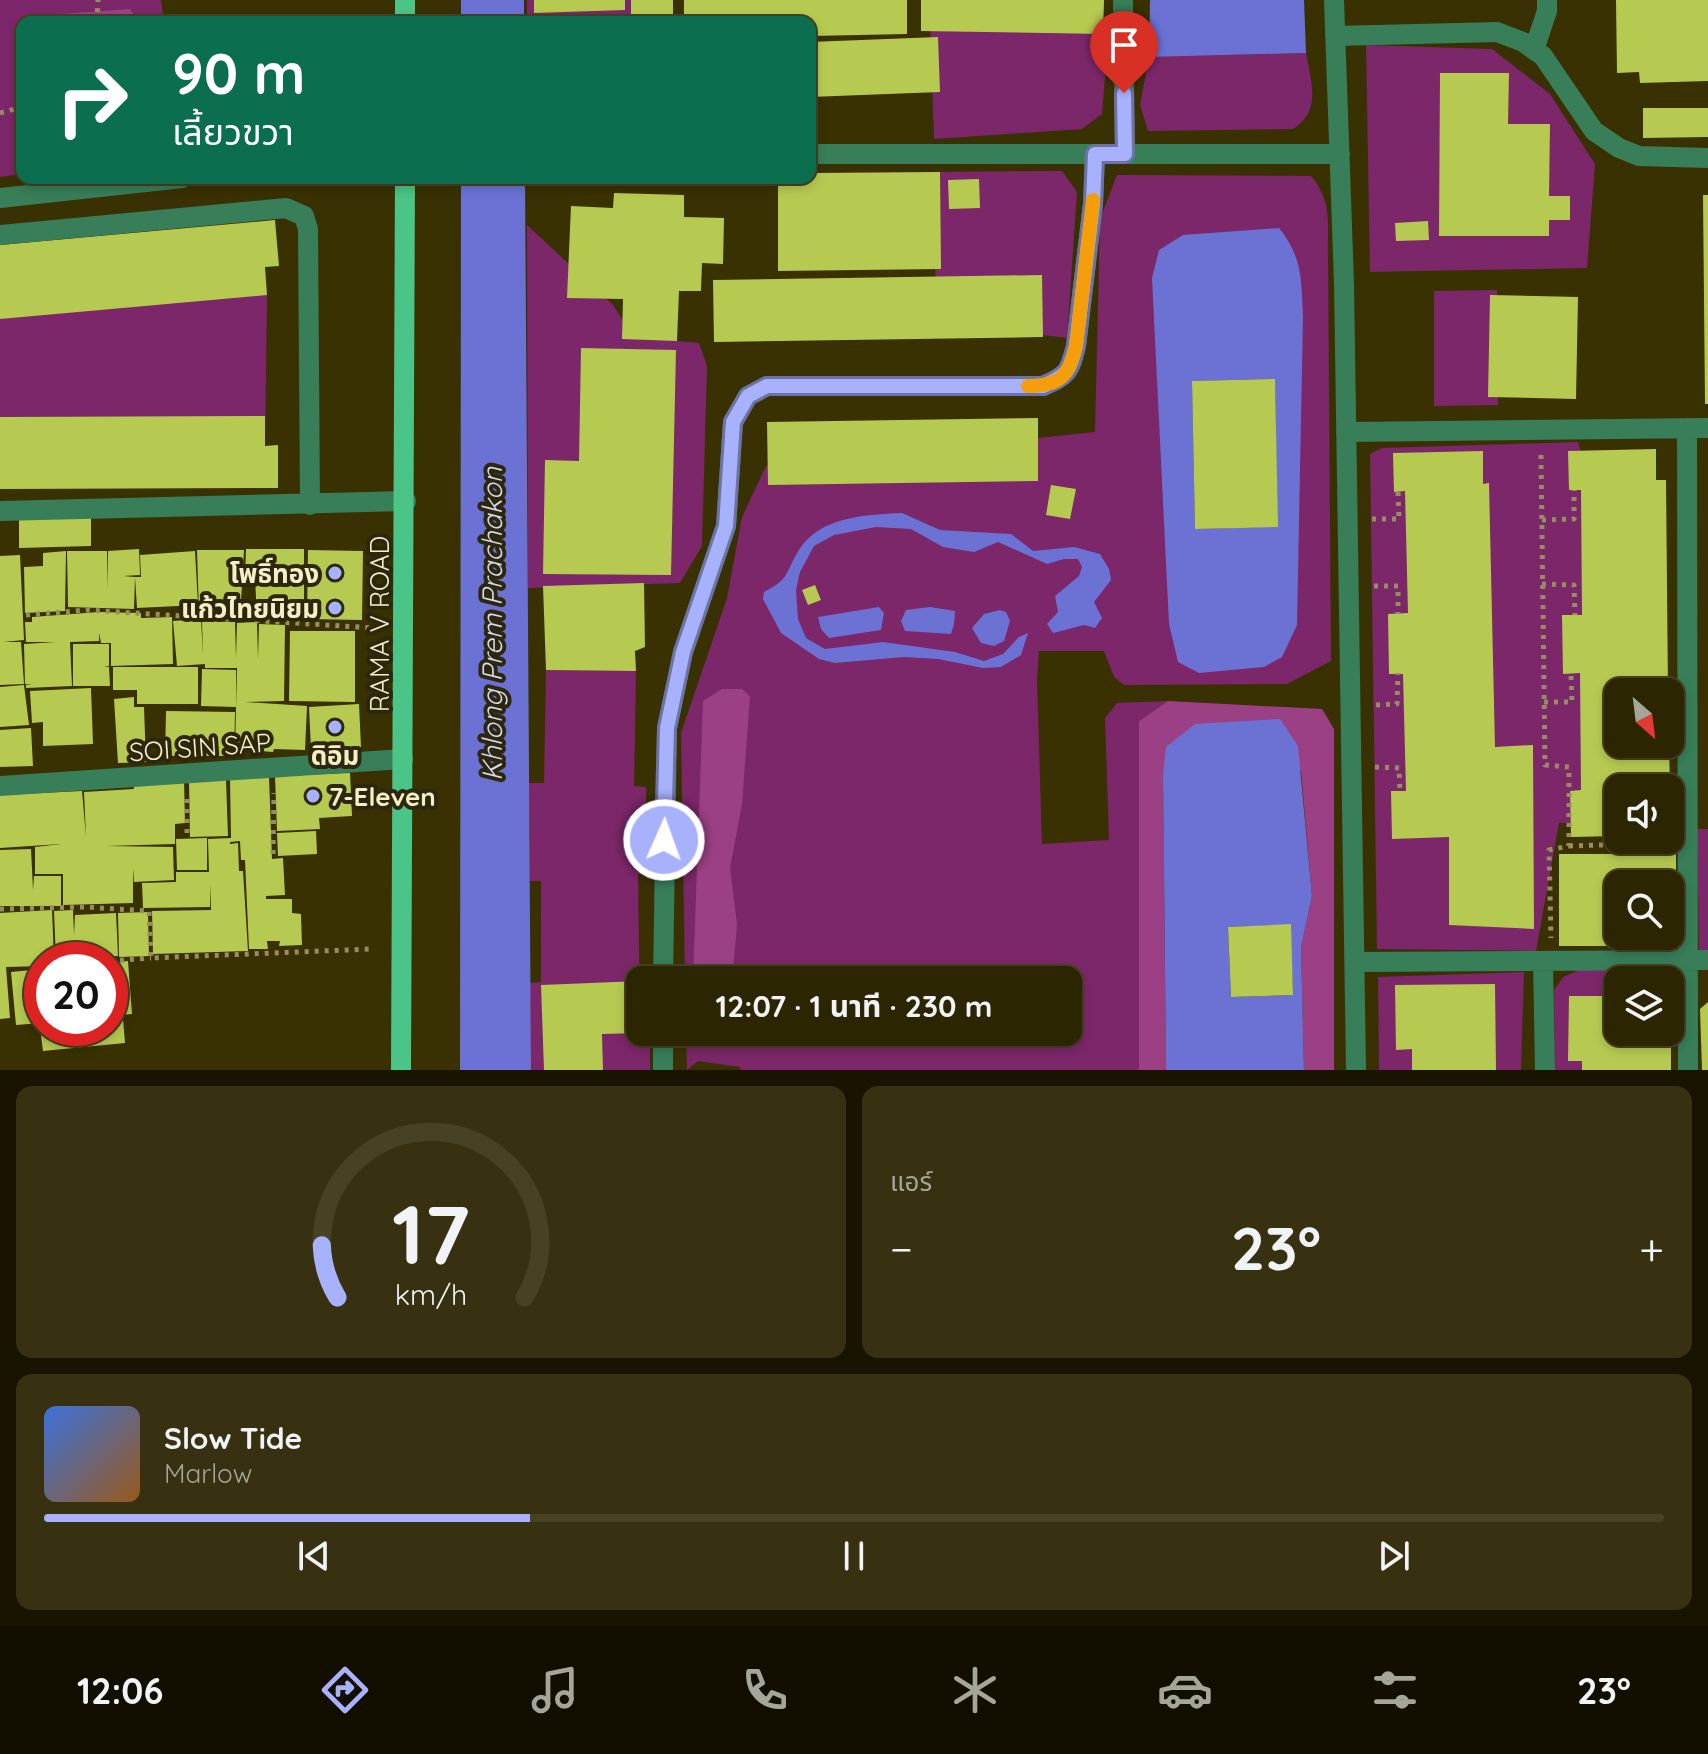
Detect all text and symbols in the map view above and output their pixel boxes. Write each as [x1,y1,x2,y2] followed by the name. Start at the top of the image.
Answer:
[1090,11,1158,93] pin
[1102,23,1146,67] icon: arrive
[172,38,306,108] text: 90 m
[40,48,144,152] icon: right
[172,109,294,154] text: เลี้ยวขวา
[474,466,509,781] water label: Khlong Prem Prachakon
[363,536,396,712] street label: RAMA V ROAD
[230,557,319,590] place label: โพธิ์ทอง
[326,564,344,582] marker: โพธิ์ทอง
[181,592,319,625] place label: แก้วไทยนิยม
[326,599,344,617] marker: แก้วไทยนิยม
[1604,678,1684,758] north arrow
[1604,678,1684,1046] map controls
[326,718,344,736] marker: ดิอิม
[128,726,272,768] street label: SOI SIN SAP
[311,739,359,772] place label: ดิอิม
[1604,774,1684,854] button: sound
[329,780,436,813] place label: 7-Eleven
[304,787,322,805] marker: 7-Eleven
[622,798,706,882] position arrow
[1604,870,1684,950] button: search
[24,942,128,1046] speed limit sign: 20
[1604,966,1684,1046] button: layers
[715,987,993,1025] text: 12:07 · 1 นาที · 230 m
[890,1165,932,1198] text: แอร์
[392,1181,470,1285] text: 17
[1231,1210,1321,1285] text: 23°
[890,1221,913,1276] text: −
[1639,1221,1664,1276] text: +
[395,1276,467,1312] text: km/h
[164,1419,302,1457] text: Slow Tide
[164,1457,252,1490] text: Marlow
[292,1534,336,1578] icon: previous
[832,1534,876,1578] icon: pause
[1372,1534,1416,1578] icon: next
[317,1662,373,1718] icon: directions
[527,1662,583,1718] icon: music
[737,1662,793,1718] icon: phone
[947,1662,1003,1718] icon: climate
[1157,1662,1213,1718] icon: car
[1367,1662,1423,1718] icon: filters
[77,1668,163,1713] text: 12:06
[1577,1668,1631,1713] text: 23°

